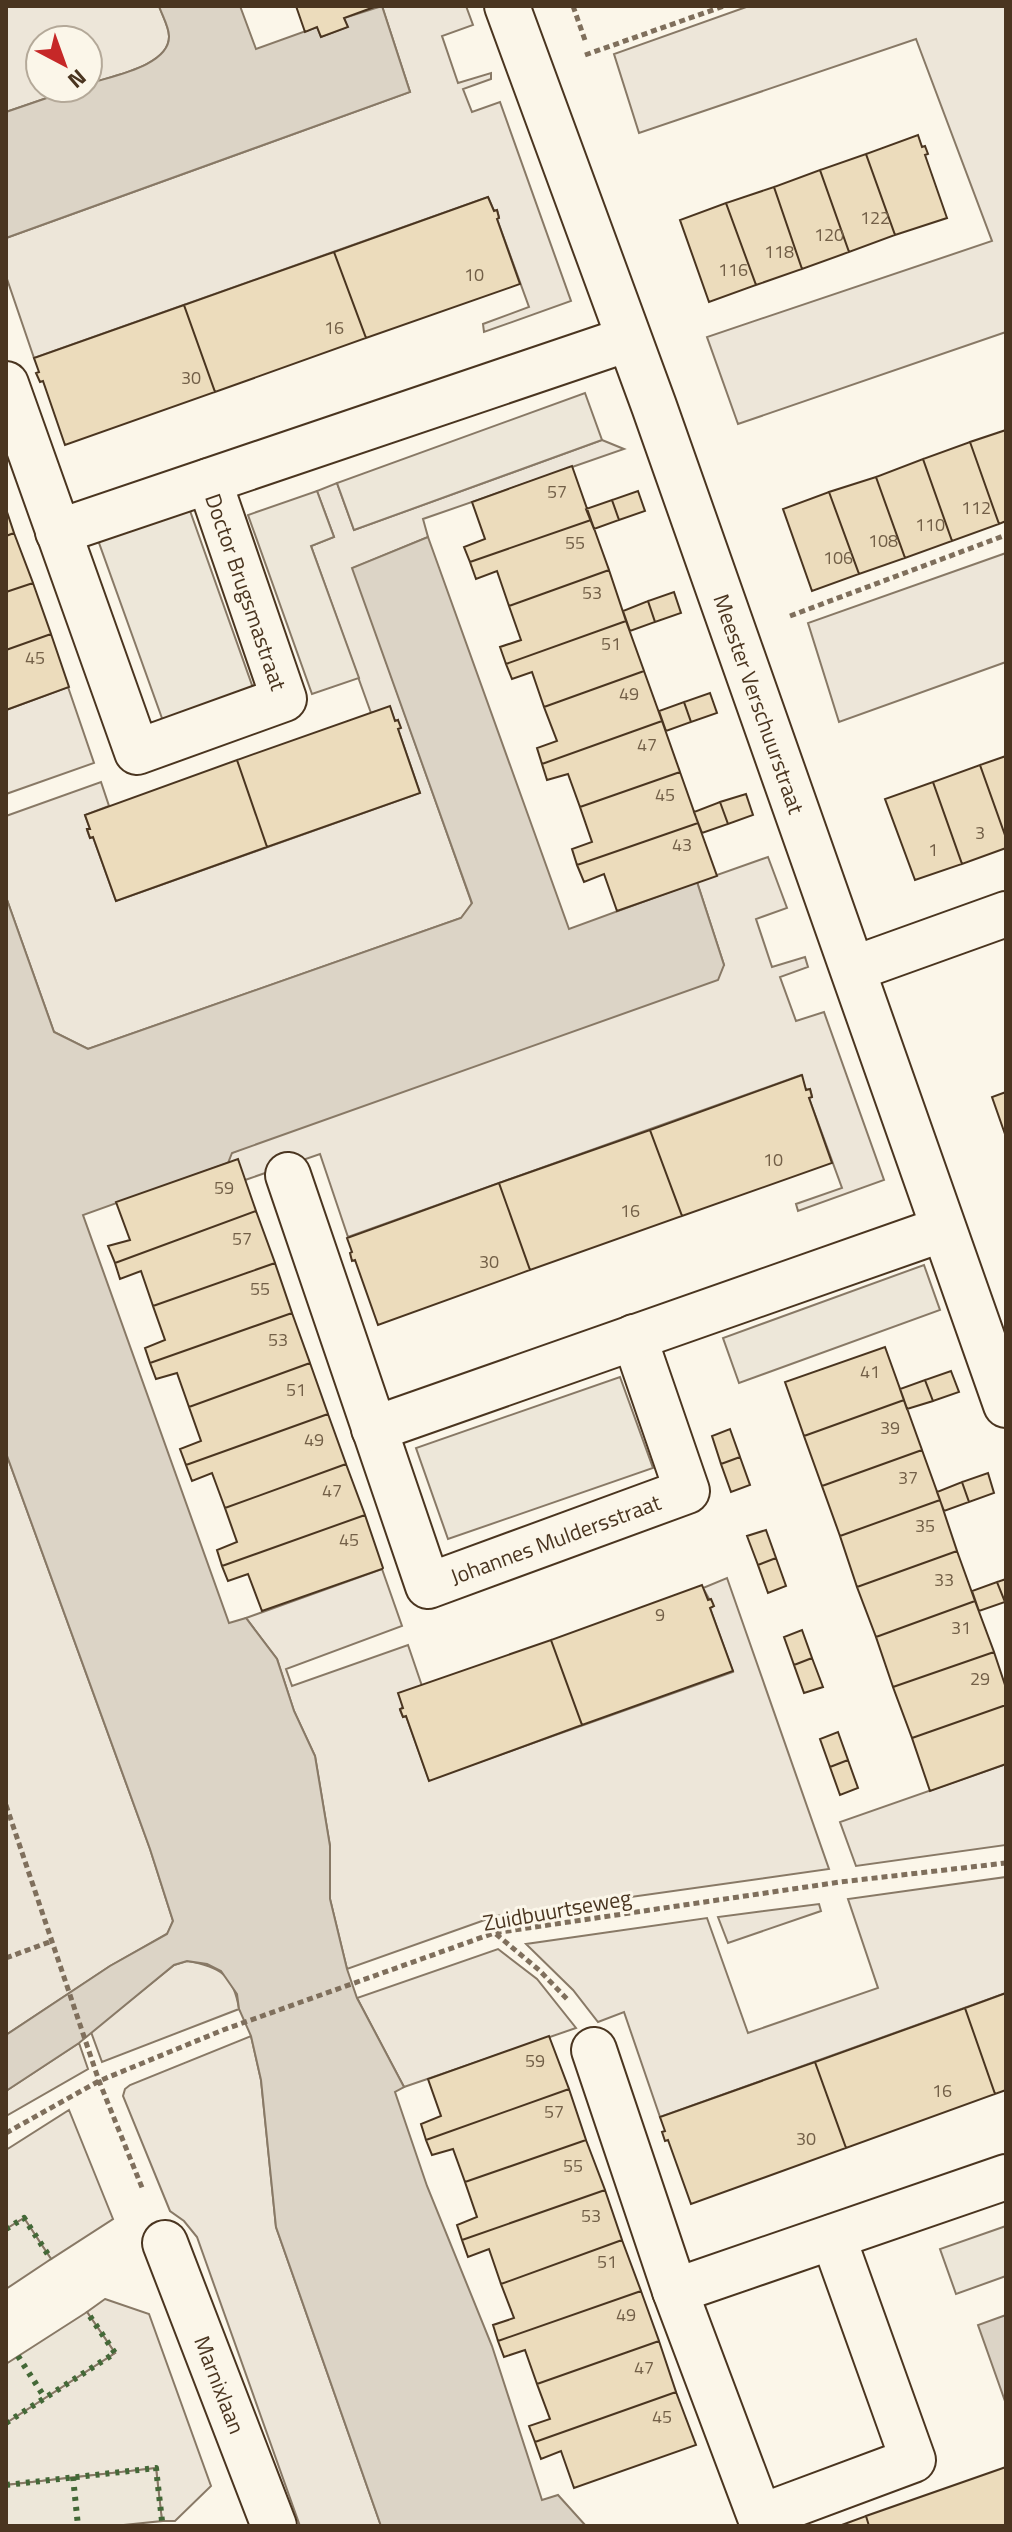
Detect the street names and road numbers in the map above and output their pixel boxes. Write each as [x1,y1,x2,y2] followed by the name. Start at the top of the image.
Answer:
[196,489,296,695] street label: Doctor Brugsmastraat
[705,589,813,819] street label: Meester Verschuurstraat
[445,1485,666,1593] street label: Johannes Muldersstraat
[480,1880,634,1940] street label: Zuidbuurtseweg
[185,2331,254,2439] street label: Marnixlaan

